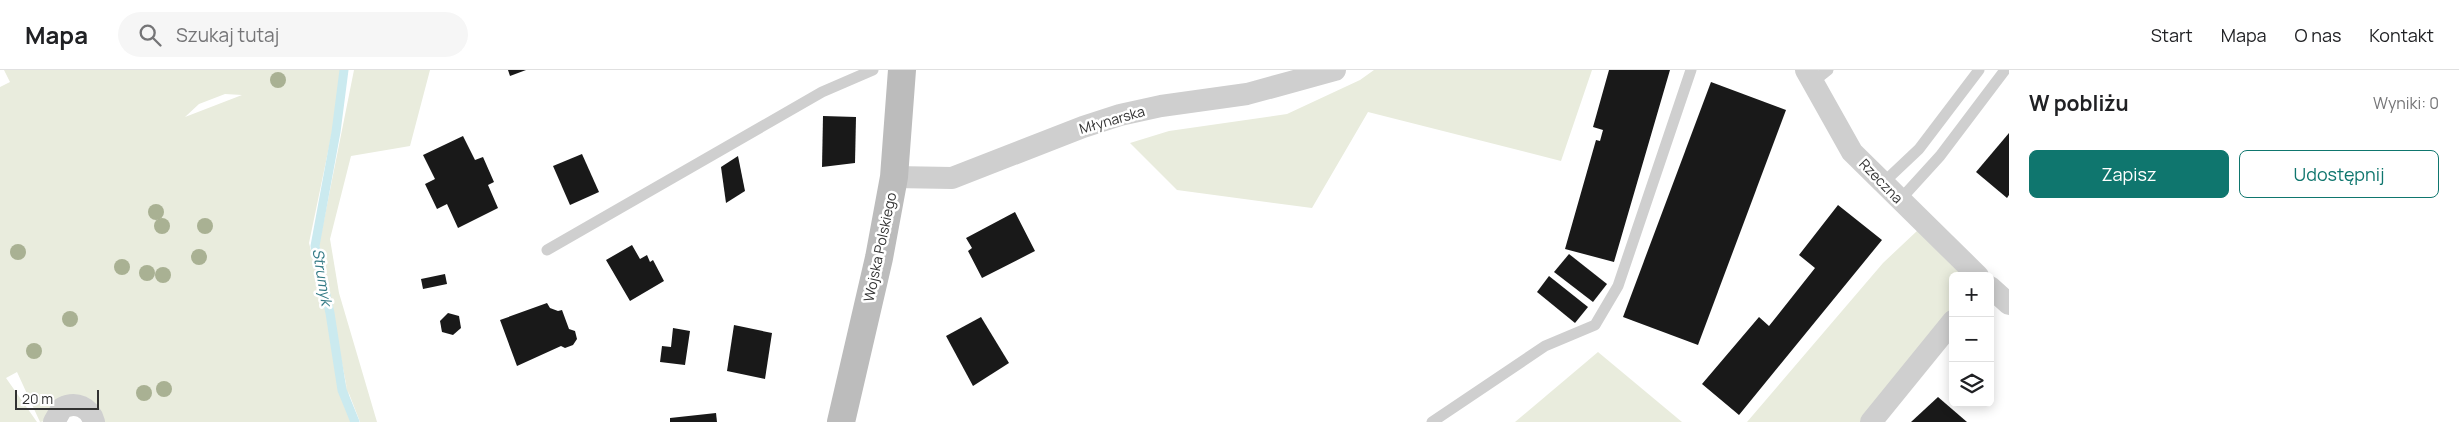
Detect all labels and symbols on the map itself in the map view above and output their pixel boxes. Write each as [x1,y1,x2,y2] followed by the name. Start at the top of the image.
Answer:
[1077,101,1147,138] street label: Młynarska
[1855,154,1907,207] street label: Rzeczna
[859,191,900,303] street label: Wojska Polskiego
[308,247,338,309] water label: Strumyk
[15,387,99,410] scale bar

